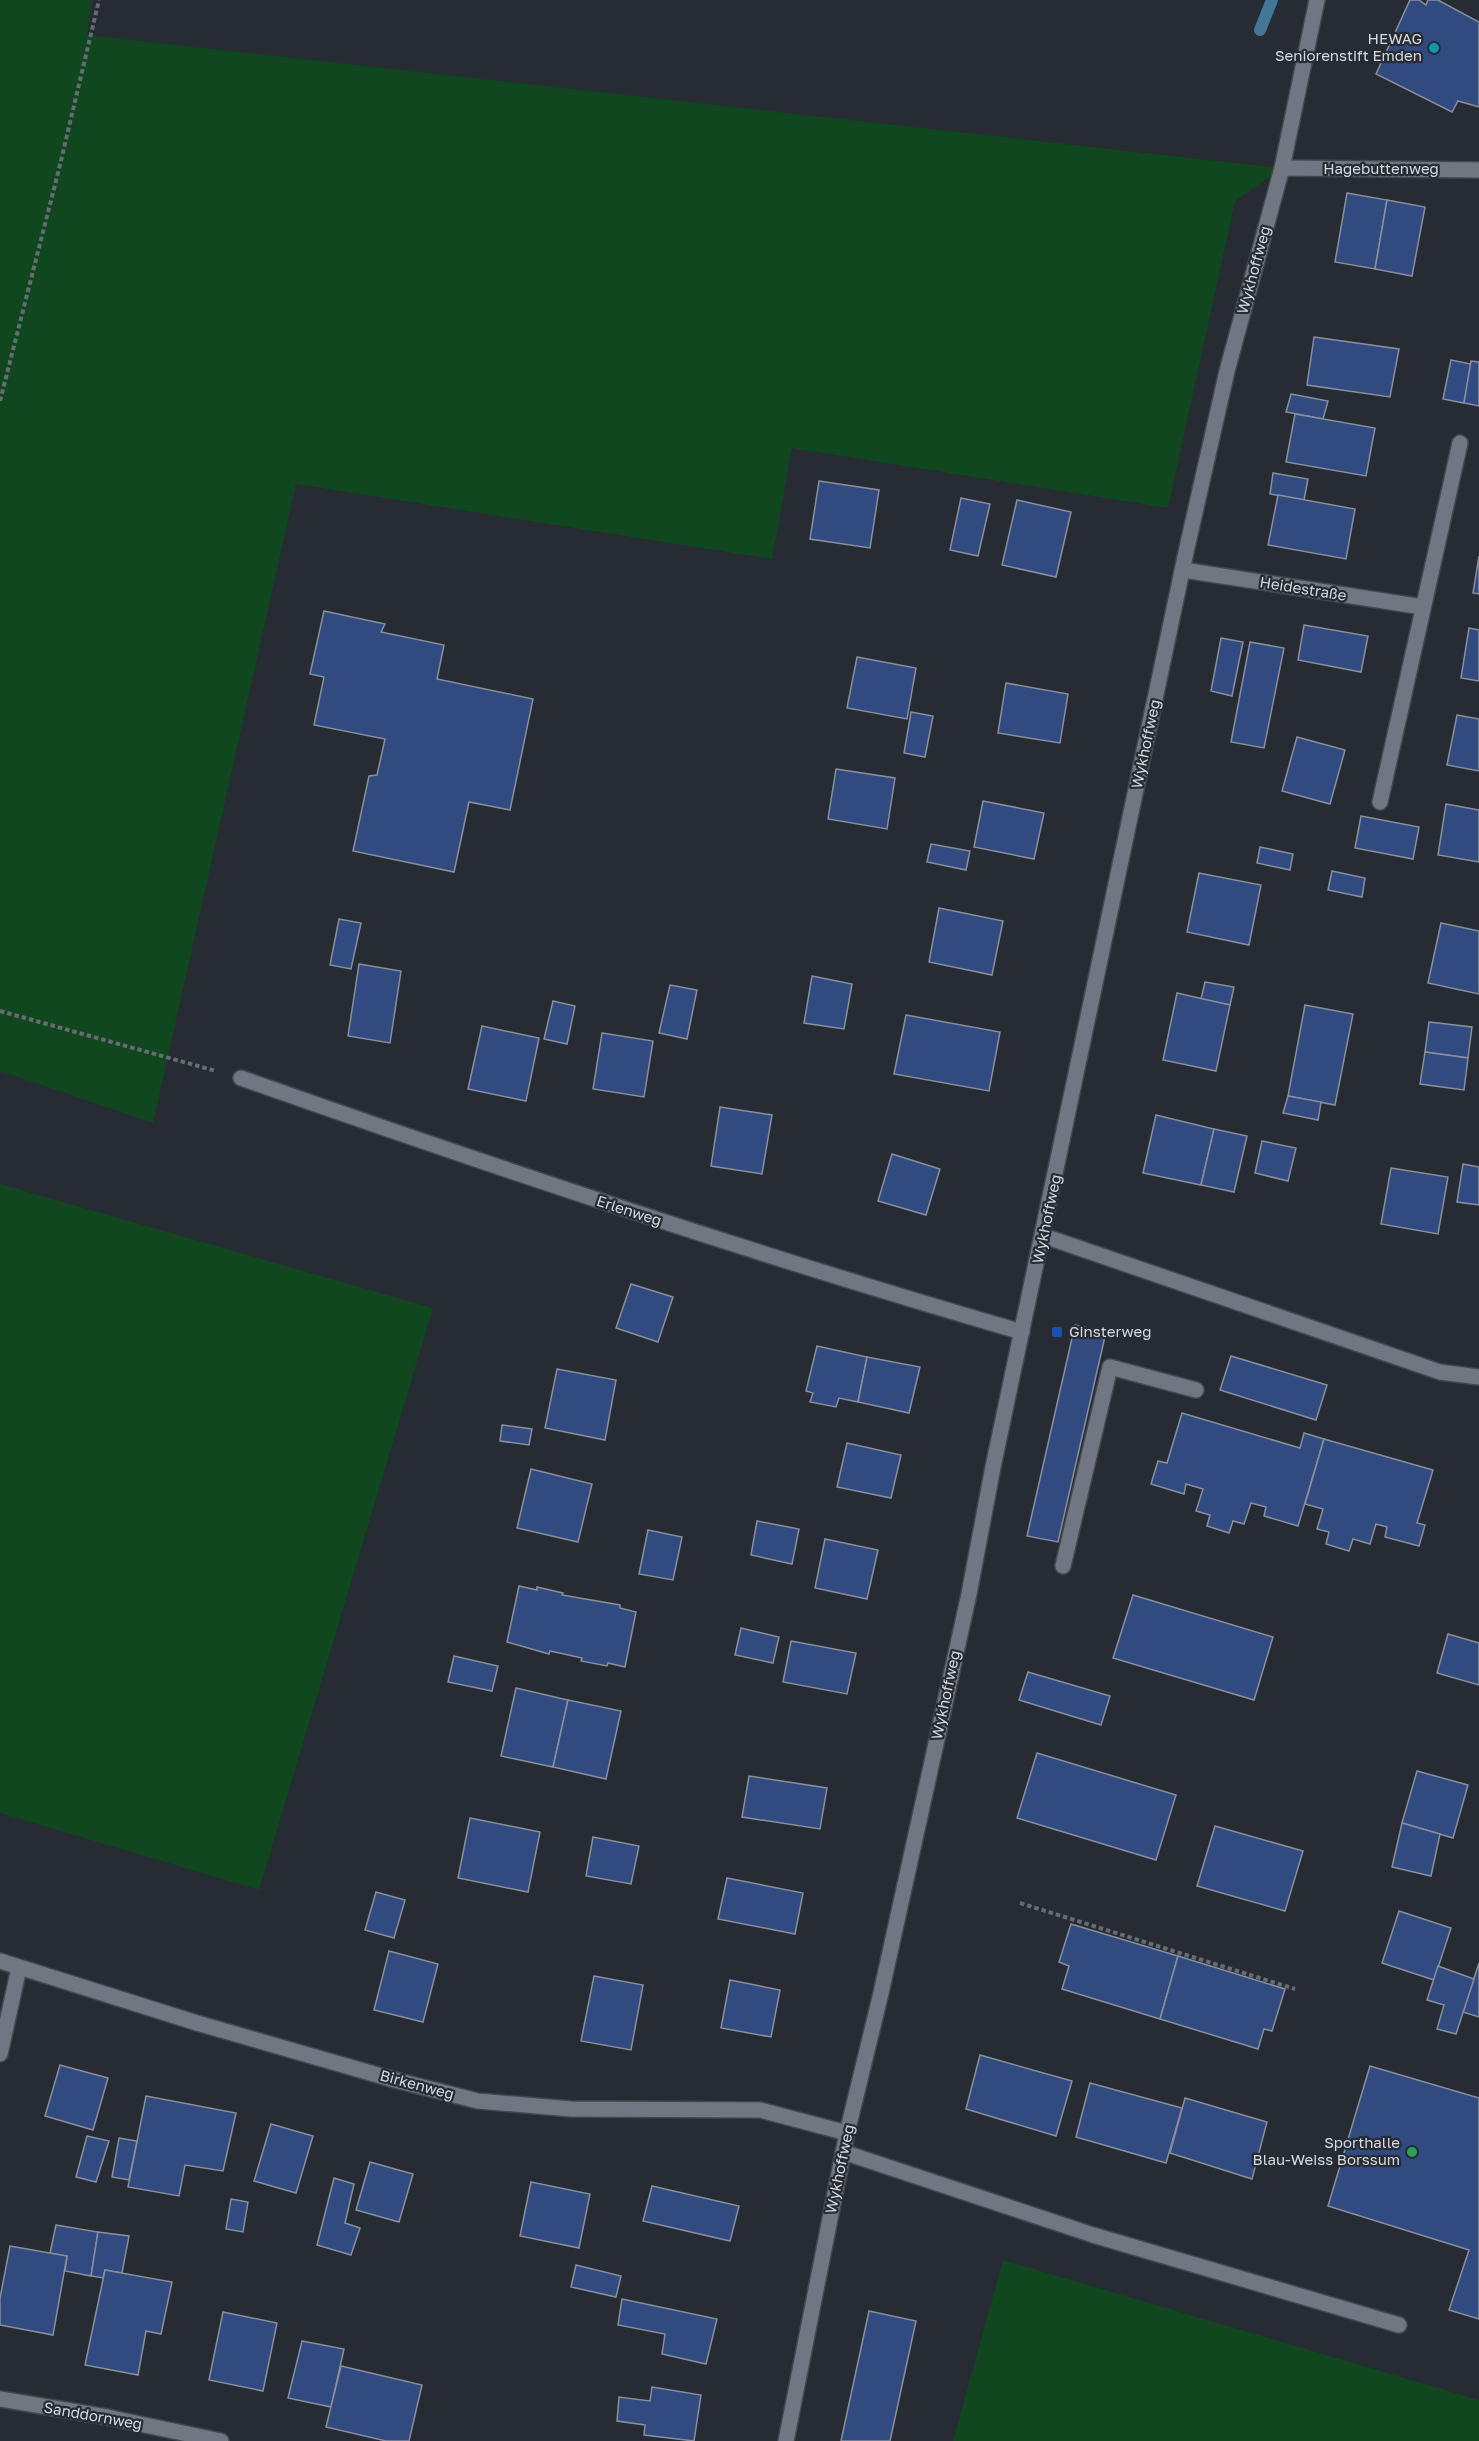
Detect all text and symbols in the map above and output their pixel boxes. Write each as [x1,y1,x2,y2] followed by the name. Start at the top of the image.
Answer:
[1275,29,1422,64] place label: HEWAG Seniorenstift Emden
[1427,41,1441,55] marker: HEWAG Seniorenstift Emden
[1323,159,1439,177] street label: Hagebuttenweg
[1233,224,1273,316] street label: Wykhoffweg
[1258,572,1348,604] street label: Heidestraße
[1127,698,1163,790] street label: Wykhoffweg
[1028,1173,1064,1265] street label: Wykhoffweg
[594,1191,664,1229] street label: Erlenweg
[1069,1322,1152,1340] place label: Ginsterweg
[1050,1325,1064,1339] marker: Ginsterweg
[927,1649,963,1741] street label: Wykhoffweg
[378,2066,456,2103] street label: Birkenweg
[821,2123,857,2215] street label: Wykhoffweg
[1253,2133,1400,2168] place label: Sporthalle Blau-Weiss Borssum
[1405,2145,1419,2159] marker: Sporthalle Blau-Weiss Borssum
[43,2398,144,2433] street label: Sanddornweg

